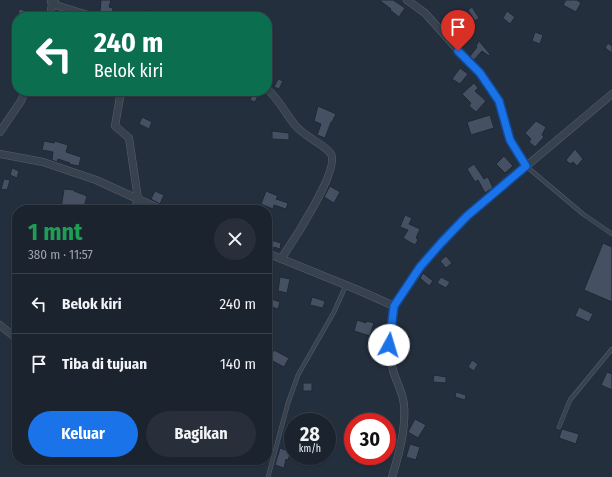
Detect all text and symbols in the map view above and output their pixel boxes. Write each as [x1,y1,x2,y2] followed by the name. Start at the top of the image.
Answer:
[441,10,475,51] pin
[447,16,469,38] icon: arrive
[94,26,163,59] text: 240 m
[28,28,80,80] icon: left
[94,60,163,82] text: Belok kiri
[28,218,82,246] text: 1 mnt
[214,218,256,260] button: close
[28,247,93,262] text: 380 m · 11:57
[28,293,50,315] icon: left
[62,295,122,313] text: Belok kiri
[220,295,256,313] text: 240 m
[368,324,410,366] position arrow
[28,353,50,375] icon: arrive
[62,355,147,373] text: Tiba di tujuan
[220,355,256,373] text: 140 m
[28,411,138,457] button: Keluar
[146,411,256,457] button: Bagikan
[344,413,396,465] speed limit sign: 30
[300,422,320,446] text: 28
[299,443,321,455] text: km/h

